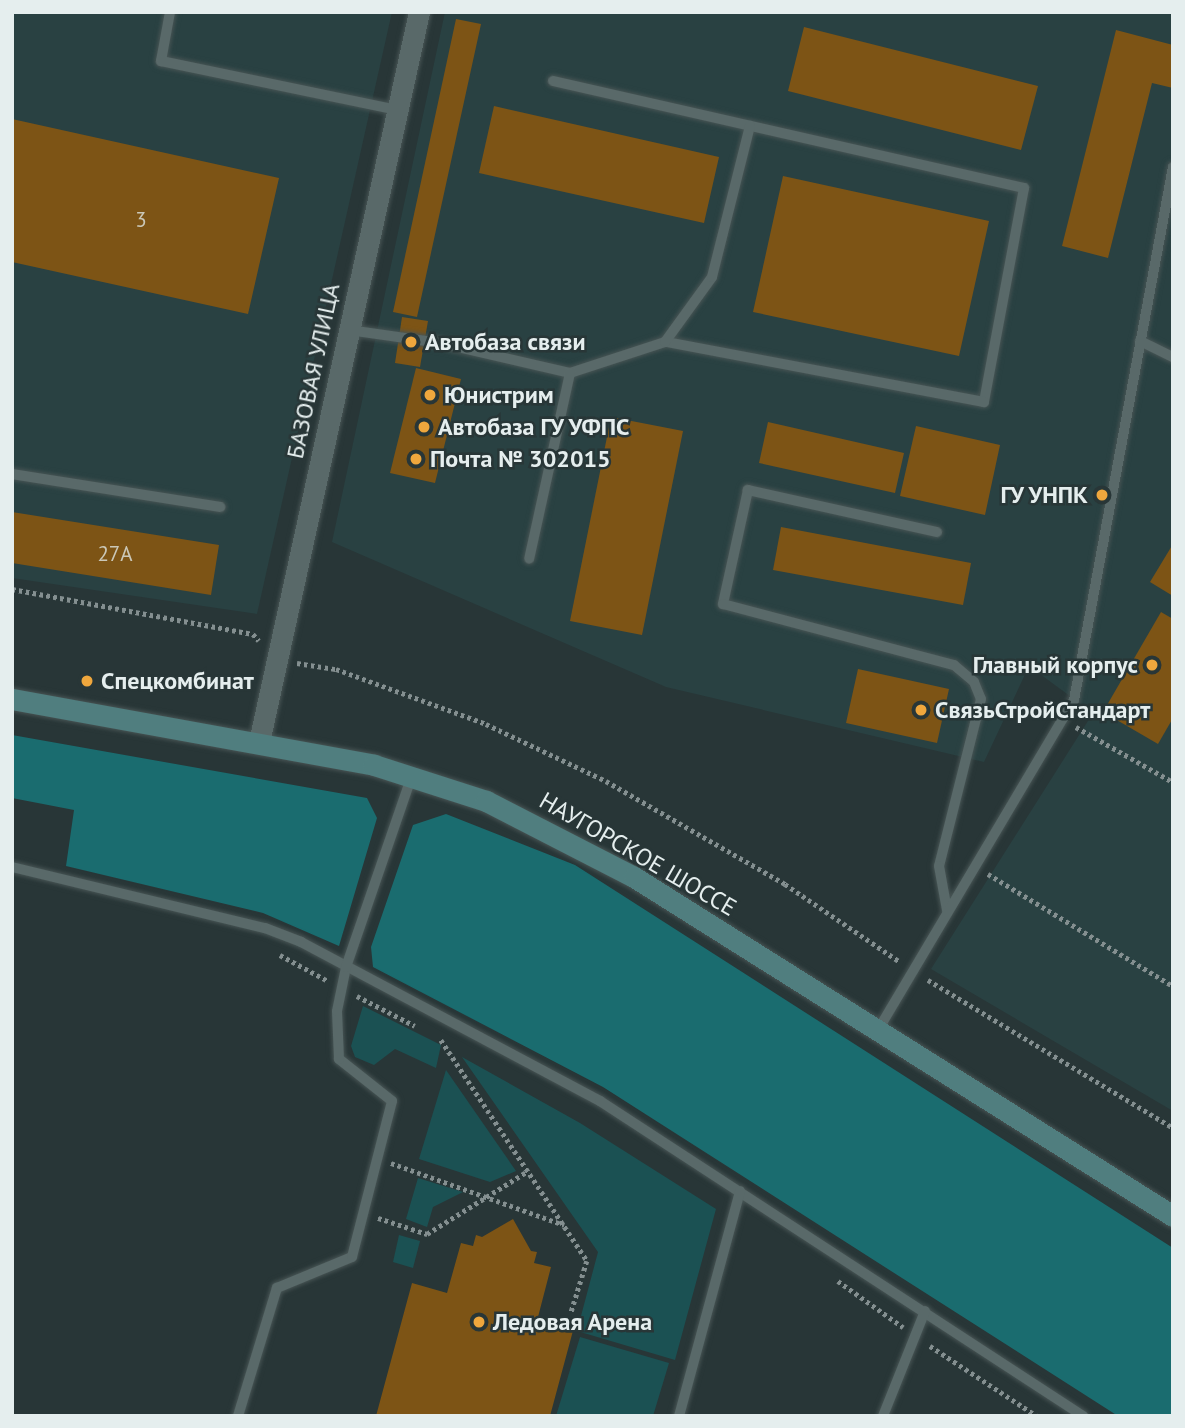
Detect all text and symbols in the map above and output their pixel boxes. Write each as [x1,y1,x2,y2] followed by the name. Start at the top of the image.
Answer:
[135,207,147,233] house number: 3
[280,280,346,462] street label: БАЗОВАЯ УЛИЦА
[425,328,586,356] place label: Автобаза связи
[403,334,419,350] marker: Автобаза связи
[444,381,554,409] place label: Юнистрим
[422,387,438,403] marker: Юнистрим
[438,413,631,441] place label: Автобаза ГУ УФПС
[416,419,432,435] marker: Автобаза ГУ УФПС
[430,445,611,473] place label: Почта № 302015
[408,451,424,467] marker: Почта № 302015
[999,481,1088,509] place label: ГУ УНПК
[1094,487,1110,503] marker: ГУ УНПК
[97,541,133,567] house number: 27А
[973,651,1138,679] place label: Главный корпус
[1144,657,1160,673] marker: Главный корпус
[101,667,254,695] place label: Спецкомбинат
[79,673,95,689] marker: Спецкомбинат
[935,696,1150,724] place label: СвязьСтройСтандарт
[913,702,929,718] marker: СвязьСтройСтандарт
[534,786,742,922] street label: НАУГОРСКОЕ ШОССЕ
[493,1308,653,1336] place label: Ледовая Арена
[471,1314,487,1330] marker: Ледовая Арена

